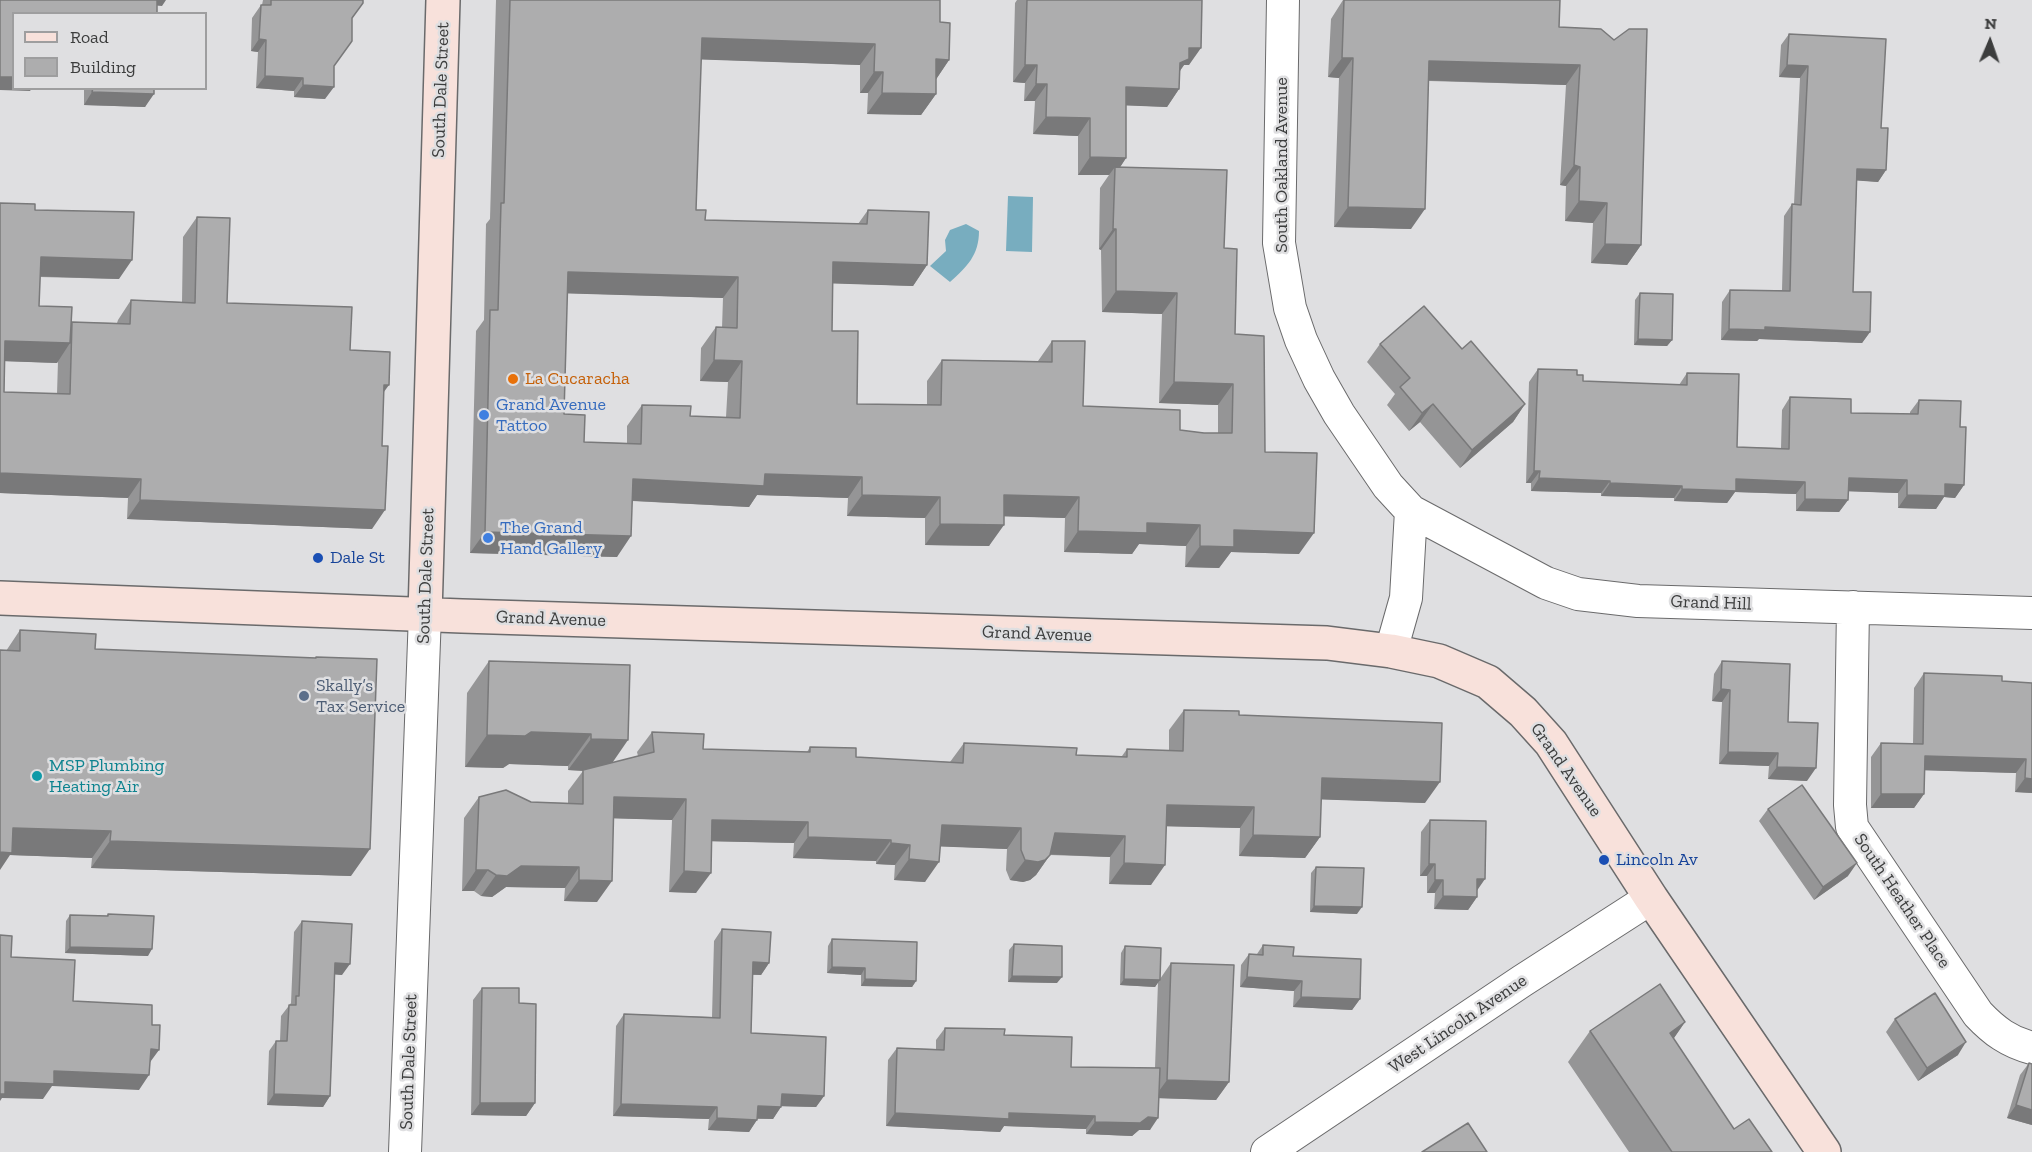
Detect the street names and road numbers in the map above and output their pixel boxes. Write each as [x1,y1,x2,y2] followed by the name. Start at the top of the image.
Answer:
[428,22,454,158] street label: South Dale Street
[1271,77,1293,253] street label: South Oakland Avenue
[413,508,439,644] street label: South Dale Street
[1670,591,1752,615] street label: Grand Hill
[496,606,606,632] street label: Grand Avenue
[982,621,1092,647] street label: Grand Avenue
[1526,719,1606,821] street label: Grand Avenue
[1849,830,1955,972] street label: South Heather Place
[1385,970,1531,1078] street label: West Lincoln Avenue
[396,994,422,1130] street label: South Dale Street

